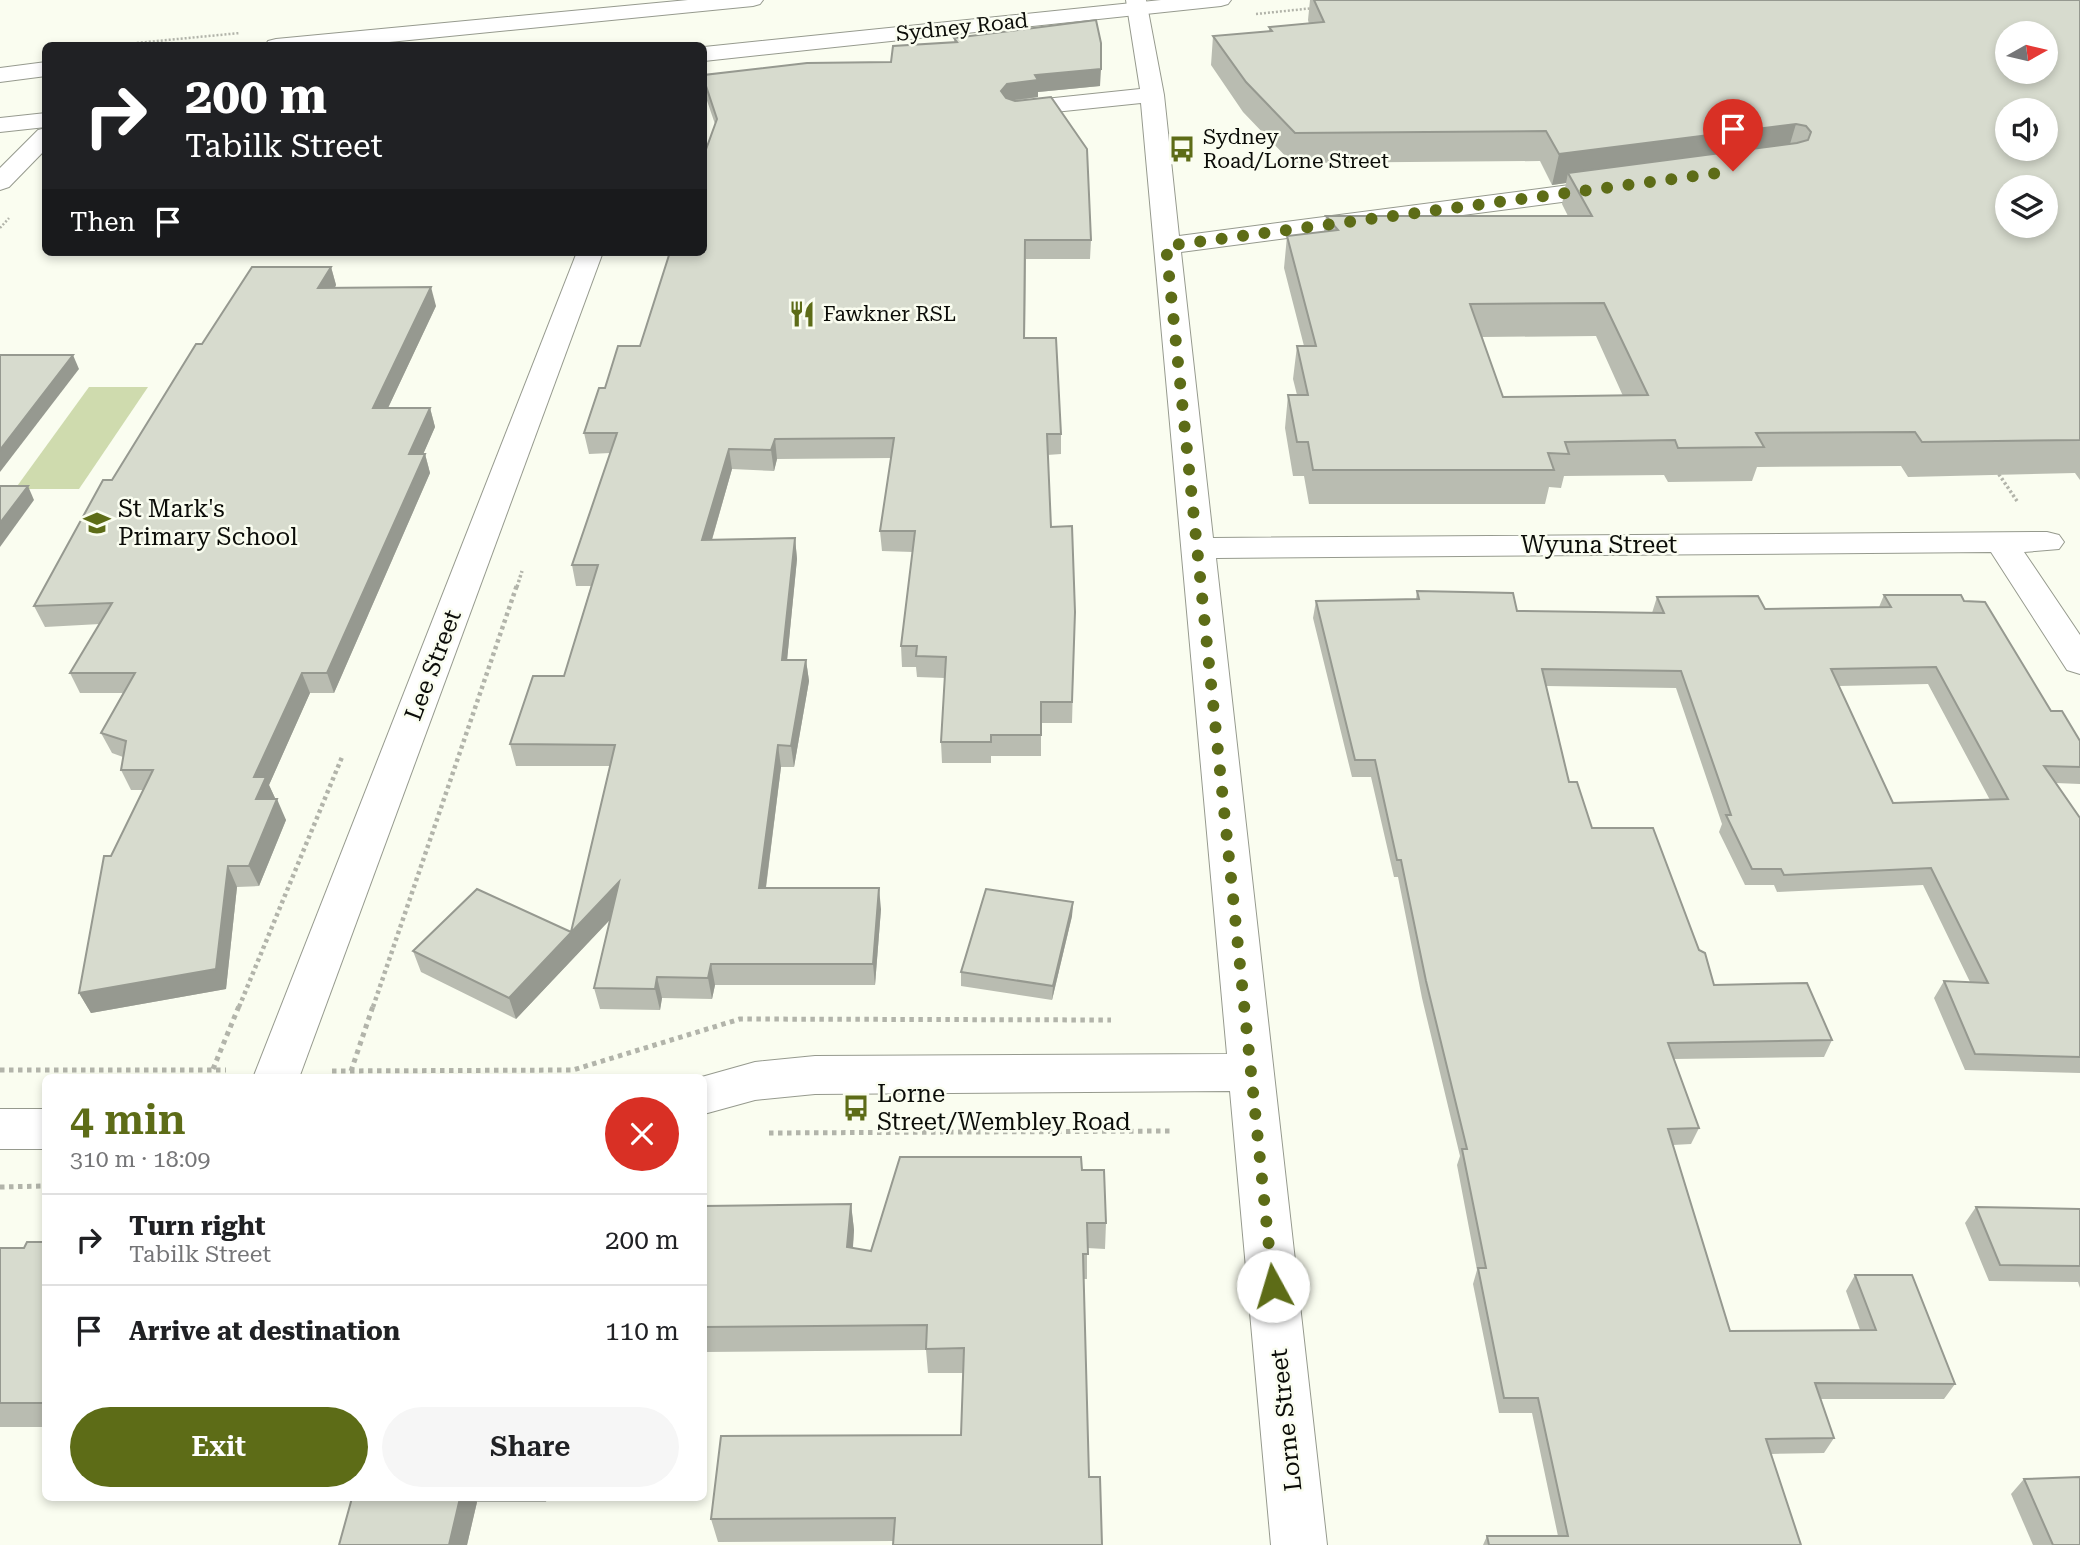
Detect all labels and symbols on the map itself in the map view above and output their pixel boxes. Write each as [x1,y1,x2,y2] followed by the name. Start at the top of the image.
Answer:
[895,8,1030,46] street label: Sydney Road
[1995,21,2058,84] north arrow
[1703,99,1763,171] pin
[1203,125,1389,173] place label: Sydney Road/Lorne Street
[1167,134,1197,164] bus stop icon: Sydney Road/Lorne Street
[787,299,817,329] restaurant icon: Fawkner RSL
[823,302,956,326] place label: Fawkner RSL
[118,495,298,551] place label: St Mark's Primary School
[82,508,112,538] school or university icon: St Mark's Primary School
[1521,531,1677,559] street label: Wyuna Street
[399,606,467,724] street label: Lee Street
[877,1080,1131,1136] place label: Lorne Street/Wembley Road
[841,1093,871,1123] bus stop icon: Lorne Street/Wembley Road
[1236,1249,1310,1323] position arrow
[1265,1347,1307,1493] street label: Lorne Street

